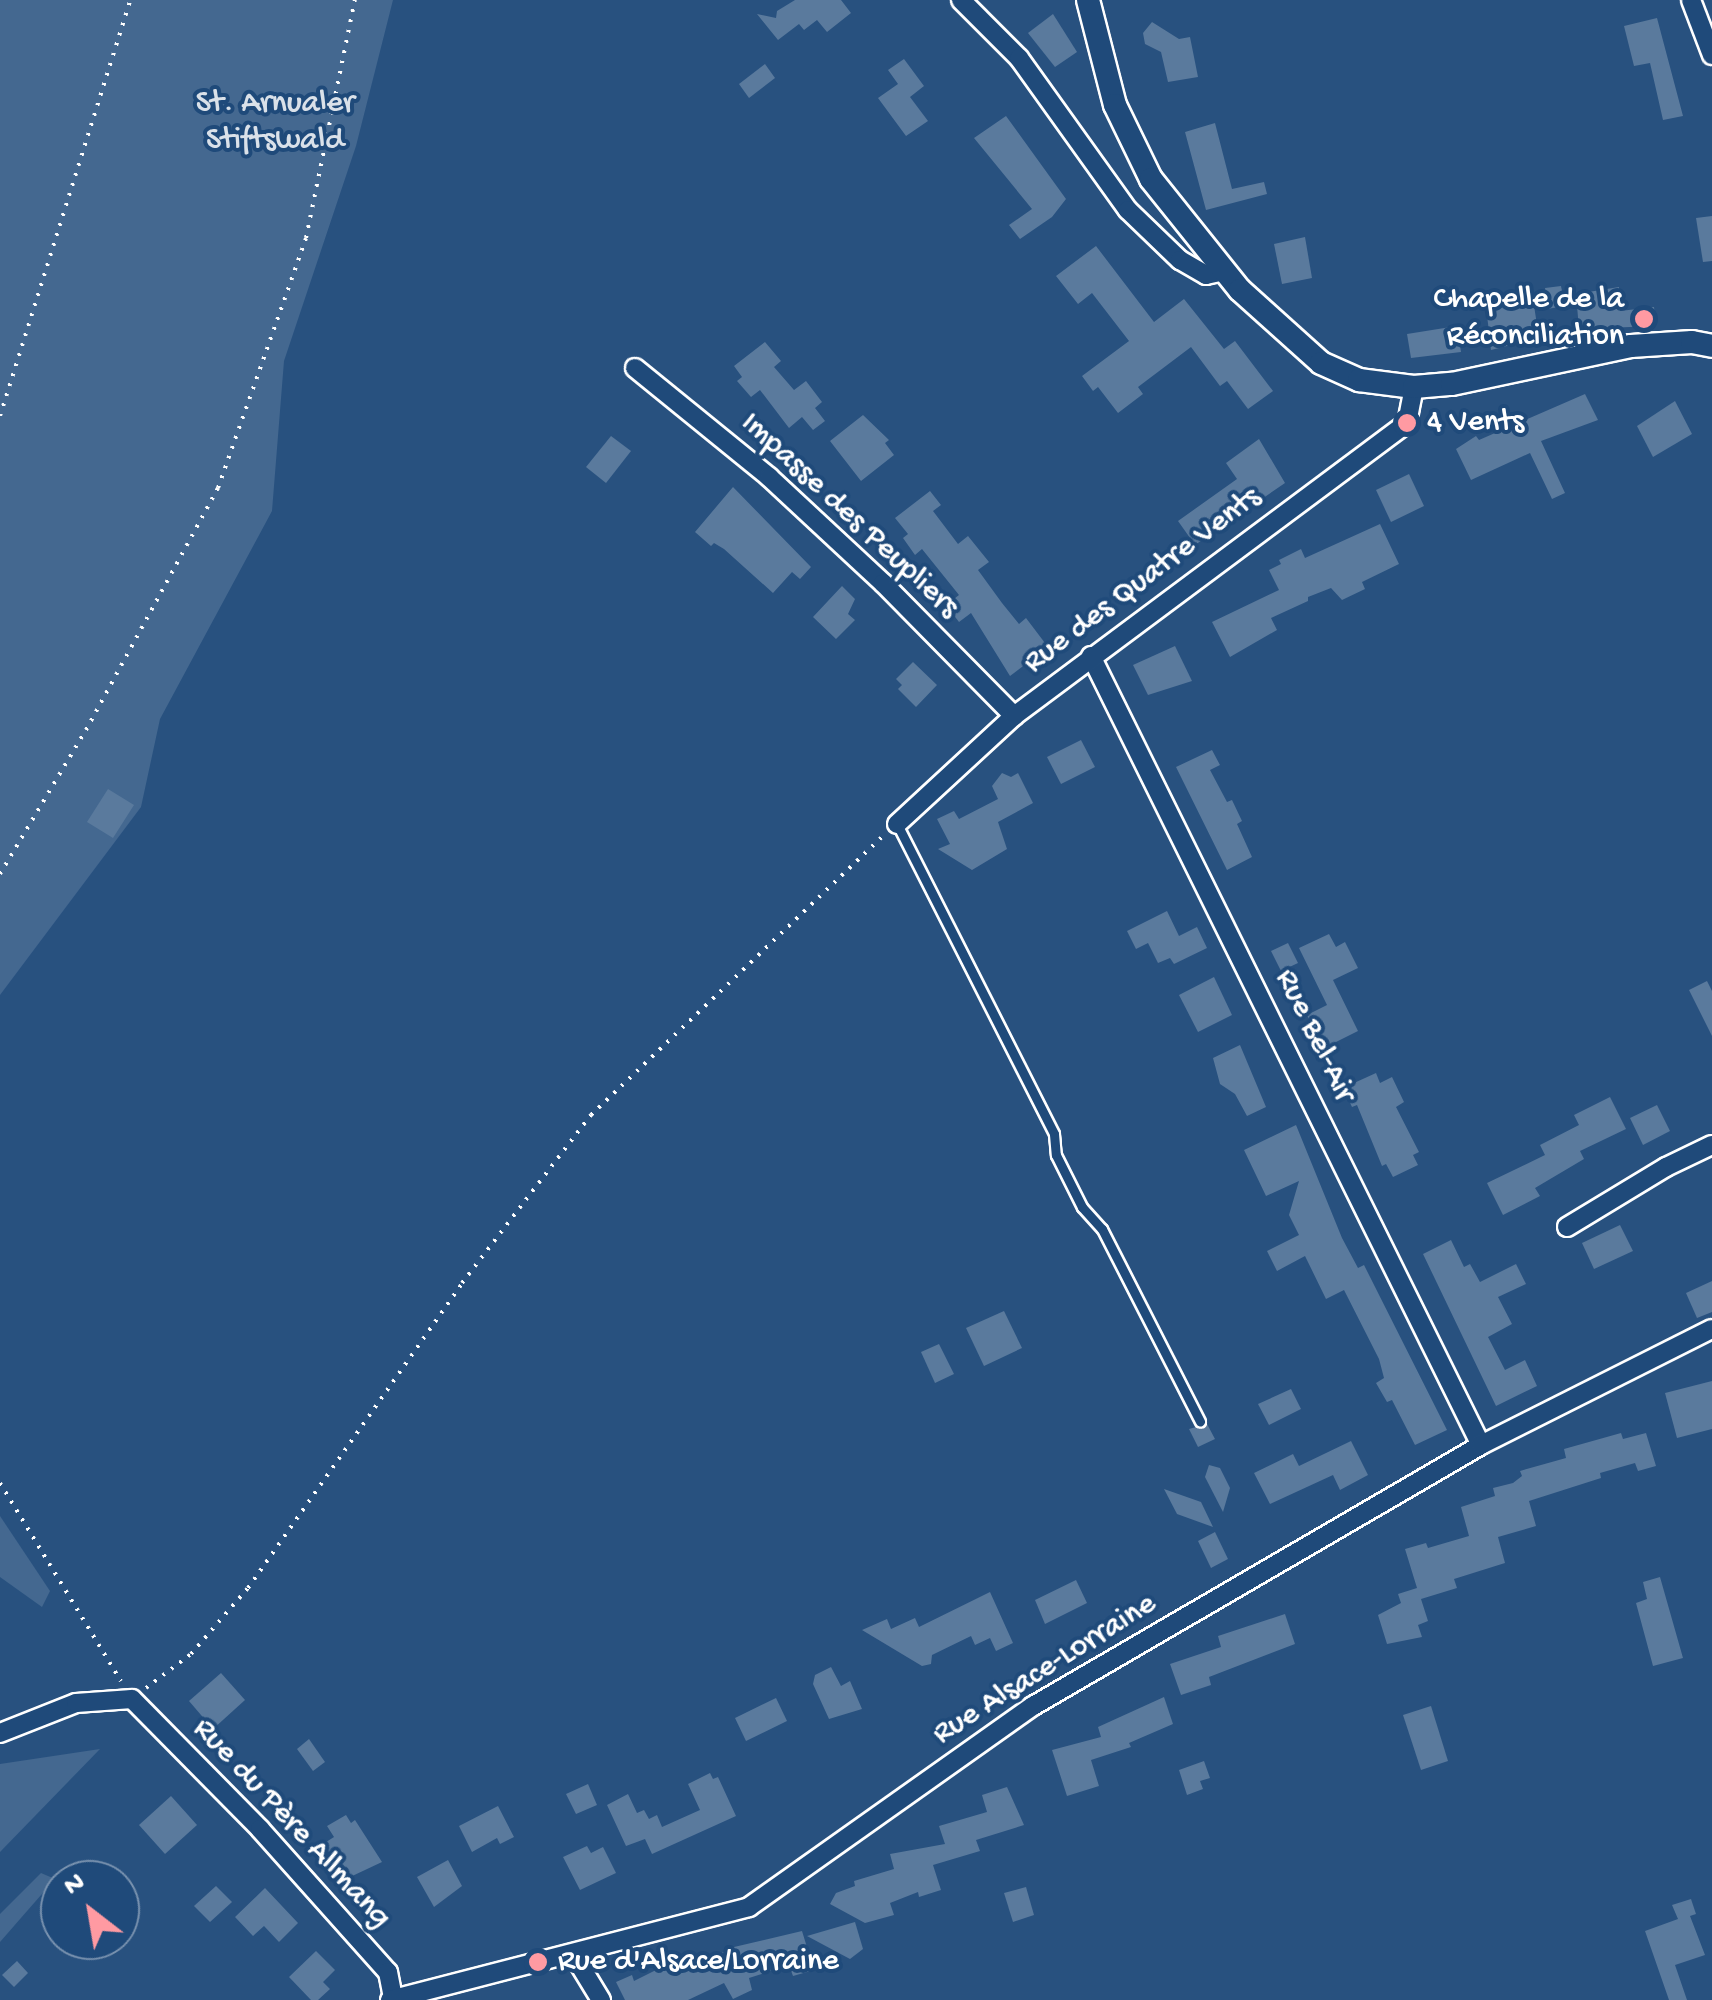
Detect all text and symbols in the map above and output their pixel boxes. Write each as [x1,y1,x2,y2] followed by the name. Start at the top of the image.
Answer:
[196,86,354,161] park label: St. Arnualer Stiftswald
[1434,282,1624,357] place label: Chapelle de la Réconciliation
[1633,308,1655,330] marker: Chapelle de la Réconciliation
[1427,404,1524,442] place label: 4 Vents
[732,405,966,627] street label: Impasse des Peupliers
[1396,412,1418,434] marker: 4 Vents
[1017,479,1269,683] street label: Rue des Quatre Vents
[1265,963,1363,1109] street label: Rue Bel-Air
[926,1586,1164,1754] street label: Rue Alsace-Lorraine
[184,1711,398,1937] street label: Rue du Père Allmang
[40,1860,140,1960] north arrow
[59,1867,92,1904] text: N
[558,1943,839,1981] place label: Rue d'Alsace/Lorraine
[527,1951,549,1973] marker: Rue d'Alsace/Lorraine

